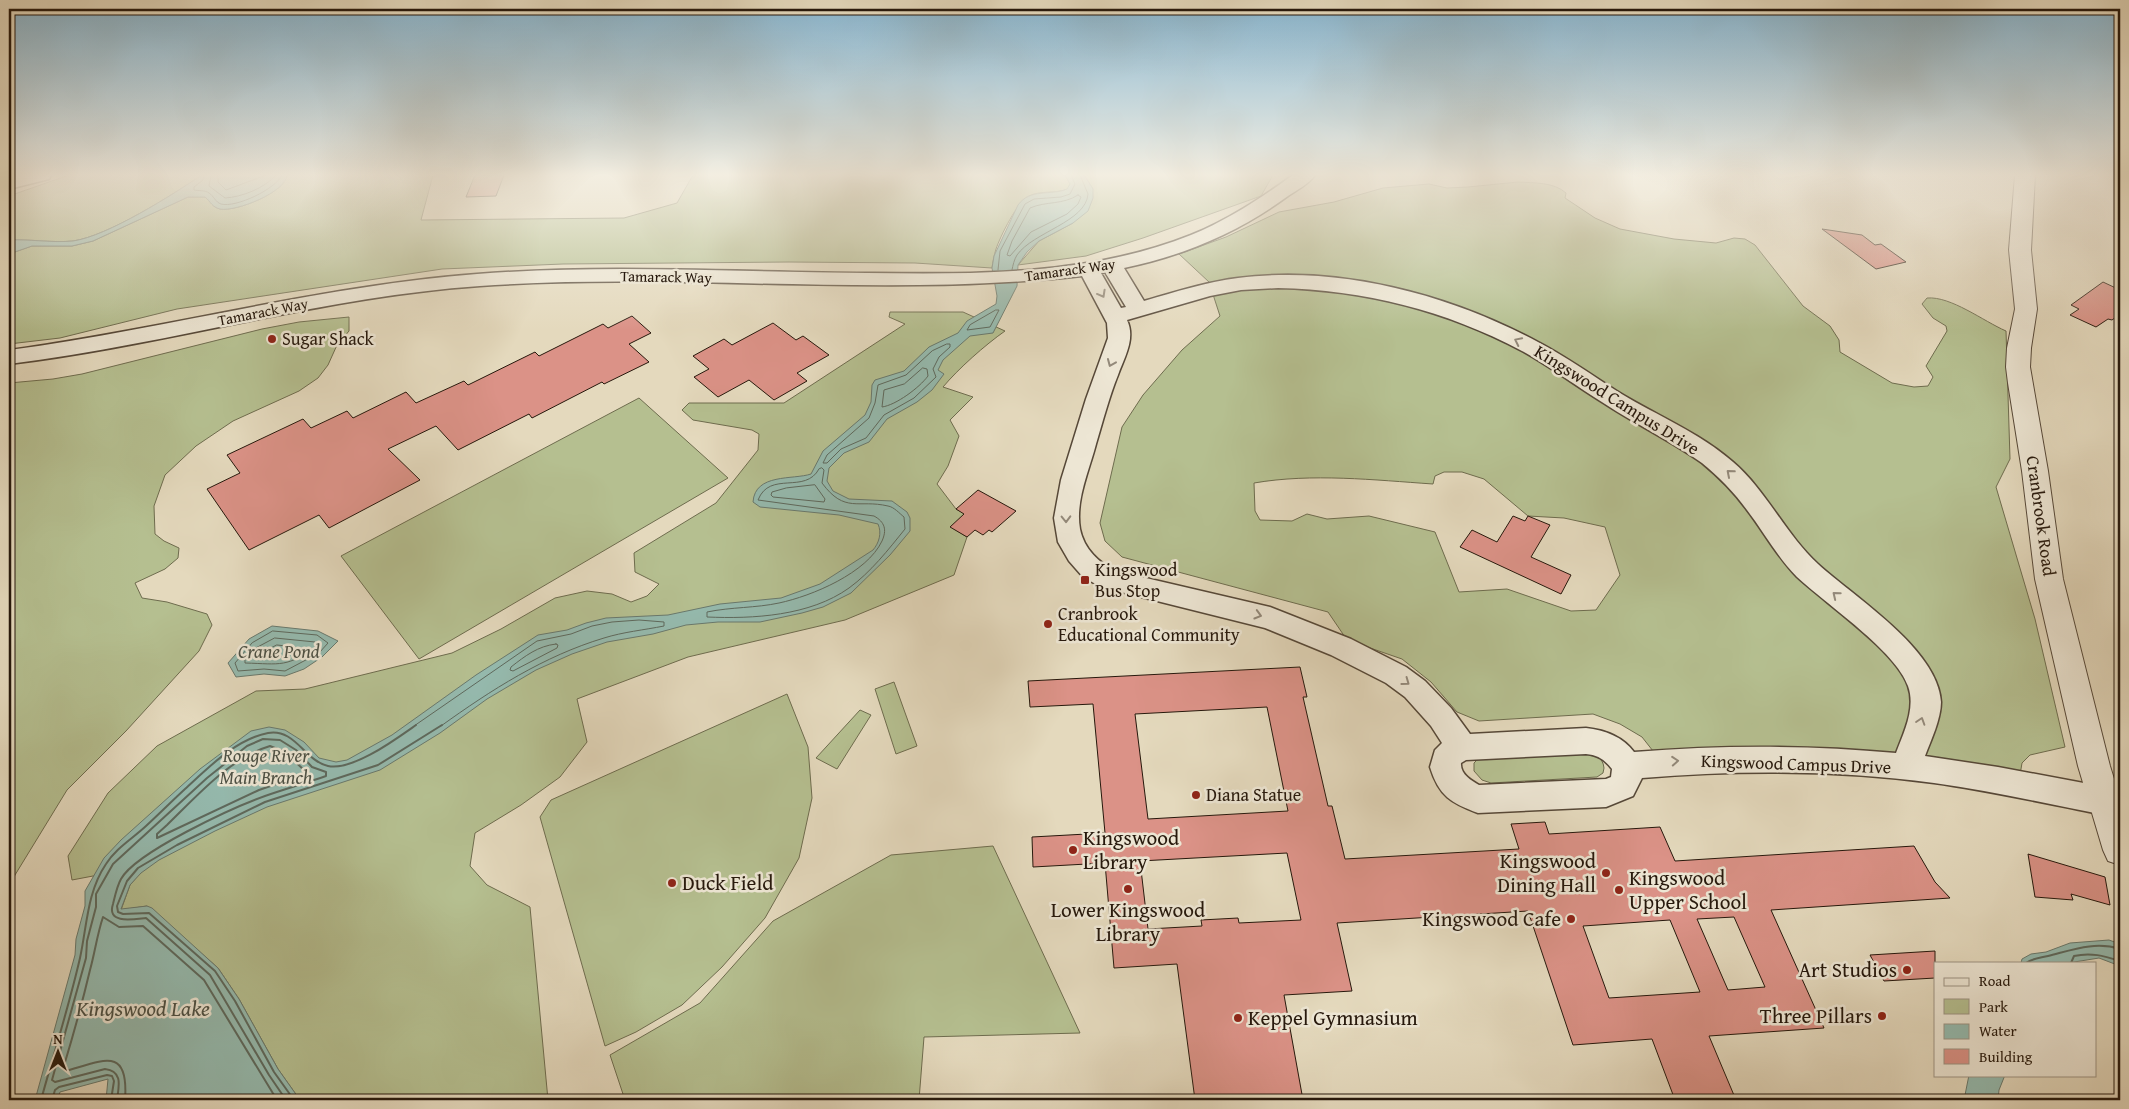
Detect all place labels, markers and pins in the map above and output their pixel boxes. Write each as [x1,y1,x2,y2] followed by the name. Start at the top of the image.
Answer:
[282,325,374,352] place label: Sugar Shack
[266,333,278,345] marker: Sugar Shack
[1095,556,1178,604] place label: Kingswood Bus Stop
[1079,574,1091,586] marker: Kingswood Bus Stop
[1058,600,1240,648] place label: Cranbrook Educational Community
[1042,618,1054,630] marker: Cranbrook Educational Community
[1206,781,1301,808] place label: Diana Statue
[1190,789,1202,801] marker: Diana Statue
[1083,822,1180,877] place label: Kingswood Library
[1067,844,1079,856] marker: Kingswood Library
[1497,845,1597,900] place label: Kingswood Dining Hall
[1629,862,1747,917] place label: Kingswood Upper School
[682,867,774,898] place label: Duck Field
[1600,867,1612,879] marker: Kingswood Dining Hall
[666,877,678,889] marker: Duck Field
[1122,883,1134,895] marker: Lower Kingswood Library
[1613,884,1625,896] marker: Kingswood Upper School
[1051,894,1206,949] place label: Lower Kingswood Library
[1422,903,1561,934] place label: Kingswood Cafe
[1565,913,1577,925] marker: Kingswood Cafe
[1798,954,1897,985] place label: Art Studios
[1901,964,1913,976] marker: Art Studios
[1760,1000,1872,1031] place label: Three Pillars
[1248,1002,1418,1033] place label: Keppel Gymnasium
[1876,1010,1888,1022] marker: Three Pillars
[1232,1012,1244,1024] marker: Keppel Gymnasium

